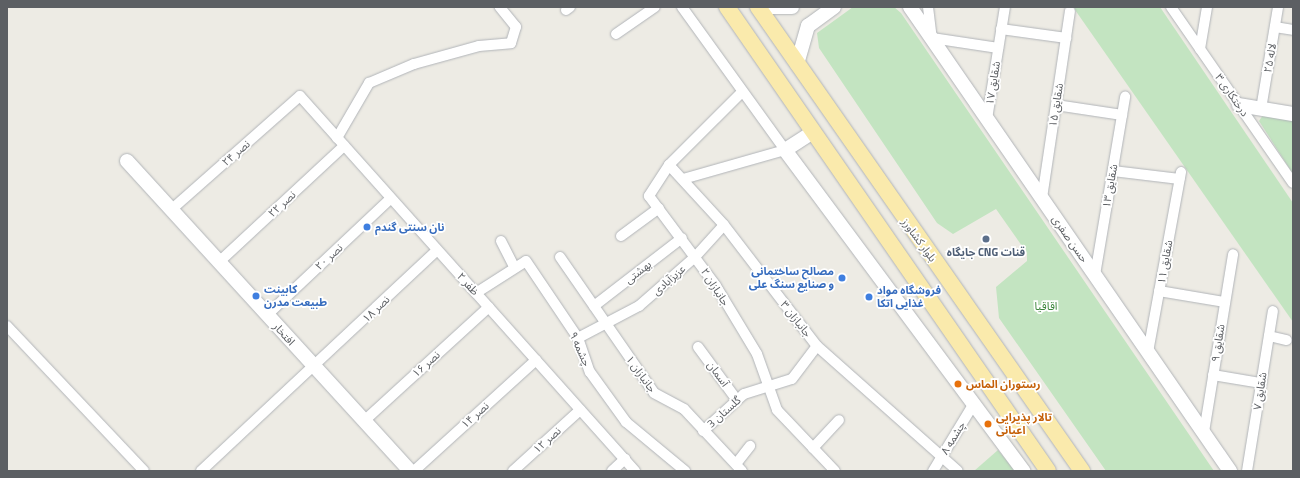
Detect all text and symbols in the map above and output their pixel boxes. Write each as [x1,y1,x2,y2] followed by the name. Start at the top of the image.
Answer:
[1261,42,1279,74] street label: لاله ۲۵
[983,60,1003,106] street label: شقایق ۱۷
[1212,71,1252,119] street label: درختکاری ۳
[1046,82,1066,128] street label: شقایق ۱۵
[219,137,253,169] street label: نصر ۲۴
[1100,163,1120,209] street label: شقایق ۱۳
[266,188,298,220] street label: نصر ۲۲
[1049,213,1091,265] street label: حسن صفری
[899,216,939,264] street label: بلوار کشاورز
[375,220,444,234] place label: نان سنتی گندم
[362,222,372,232] marker: نان سنتی گندم
[981,234,991,244] marker: جایگاه CNG قنات
[1155,239,1175,285] street label: شقایق ۱۱
[313,241,345,273] street label: نصر ۲۰
[947,245,1025,259] place label: جایگاه CNG قنات
[622,258,654,286] street label: بهشتی
[650,262,688,298] street label: عزیزآبادی
[749,265,834,291] place label: مصالح ساختمانی و صنایع سنگ علی
[698,266,732,308] street label: جانبازان ۲
[454,270,482,298] street label: ظفر ۲
[837,273,847,283] marker: مصالح ساختمانی و صنایع سنگ علی
[264,283,327,309] place label: کابینت طبیعت مدرن
[877,284,941,310] place label: فروشگاه مواد غذایی اتکا
[251,291,261,301] marker: کابینت طبیعت مدرن
[864,292,874,302] marker: فروشگاه مواد غذایی اتکا
[360,293,392,325] street label: نصر ۱۸
[778,298,814,340] street label: جانبازان ۳
[1035,299,1057,313] park label: اقاقیا
[270,320,298,348] street label: افتخار
[1208,323,1228,363] street label: شقایق ۹
[567,330,593,368] street label: چشمه ۹
[409,348,443,380] street label: نصر ۱۶
[623,353,659,395] street label: جانبازان ۱
[704,359,732,389] street label: آسمان
[1250,371,1270,411] street label: شقایق ۷
[966,377,1040,391] place label: رستوران الماس
[953,379,963,389] marker: رستوران الماس
[704,394,744,430] street label: گلستان 3
[458,399,492,431] street label: نصر ۱۴
[996,411,1052,437] place label: تالار پذیرایی اعیانی
[938,419,968,457] street label: چشمه ۸
[983,419,993,429] marker: تالار پذیرایی اعیانی
[530,424,564,456] street label: نصر ۱۲

